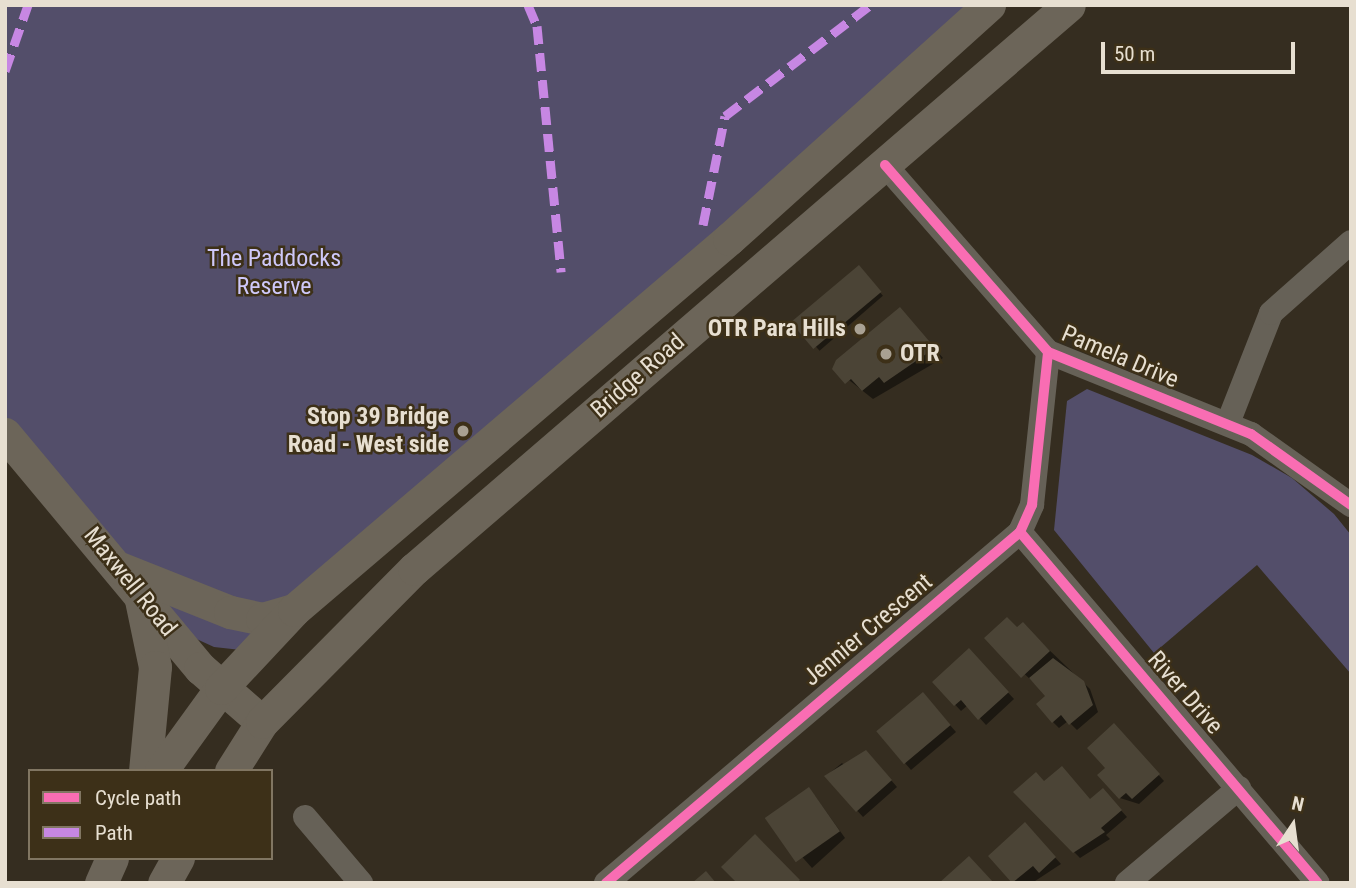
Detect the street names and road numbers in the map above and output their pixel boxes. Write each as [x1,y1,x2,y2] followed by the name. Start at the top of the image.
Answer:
[1057,319,1183,395] street label: Pamela Drive
[585,328,691,424] street label: Bridge Road
[77,522,183,642] street label: Maxwell Road
[798,568,938,692] street label: Jennier Crescent
[1141,646,1229,740] street label: River Drive

